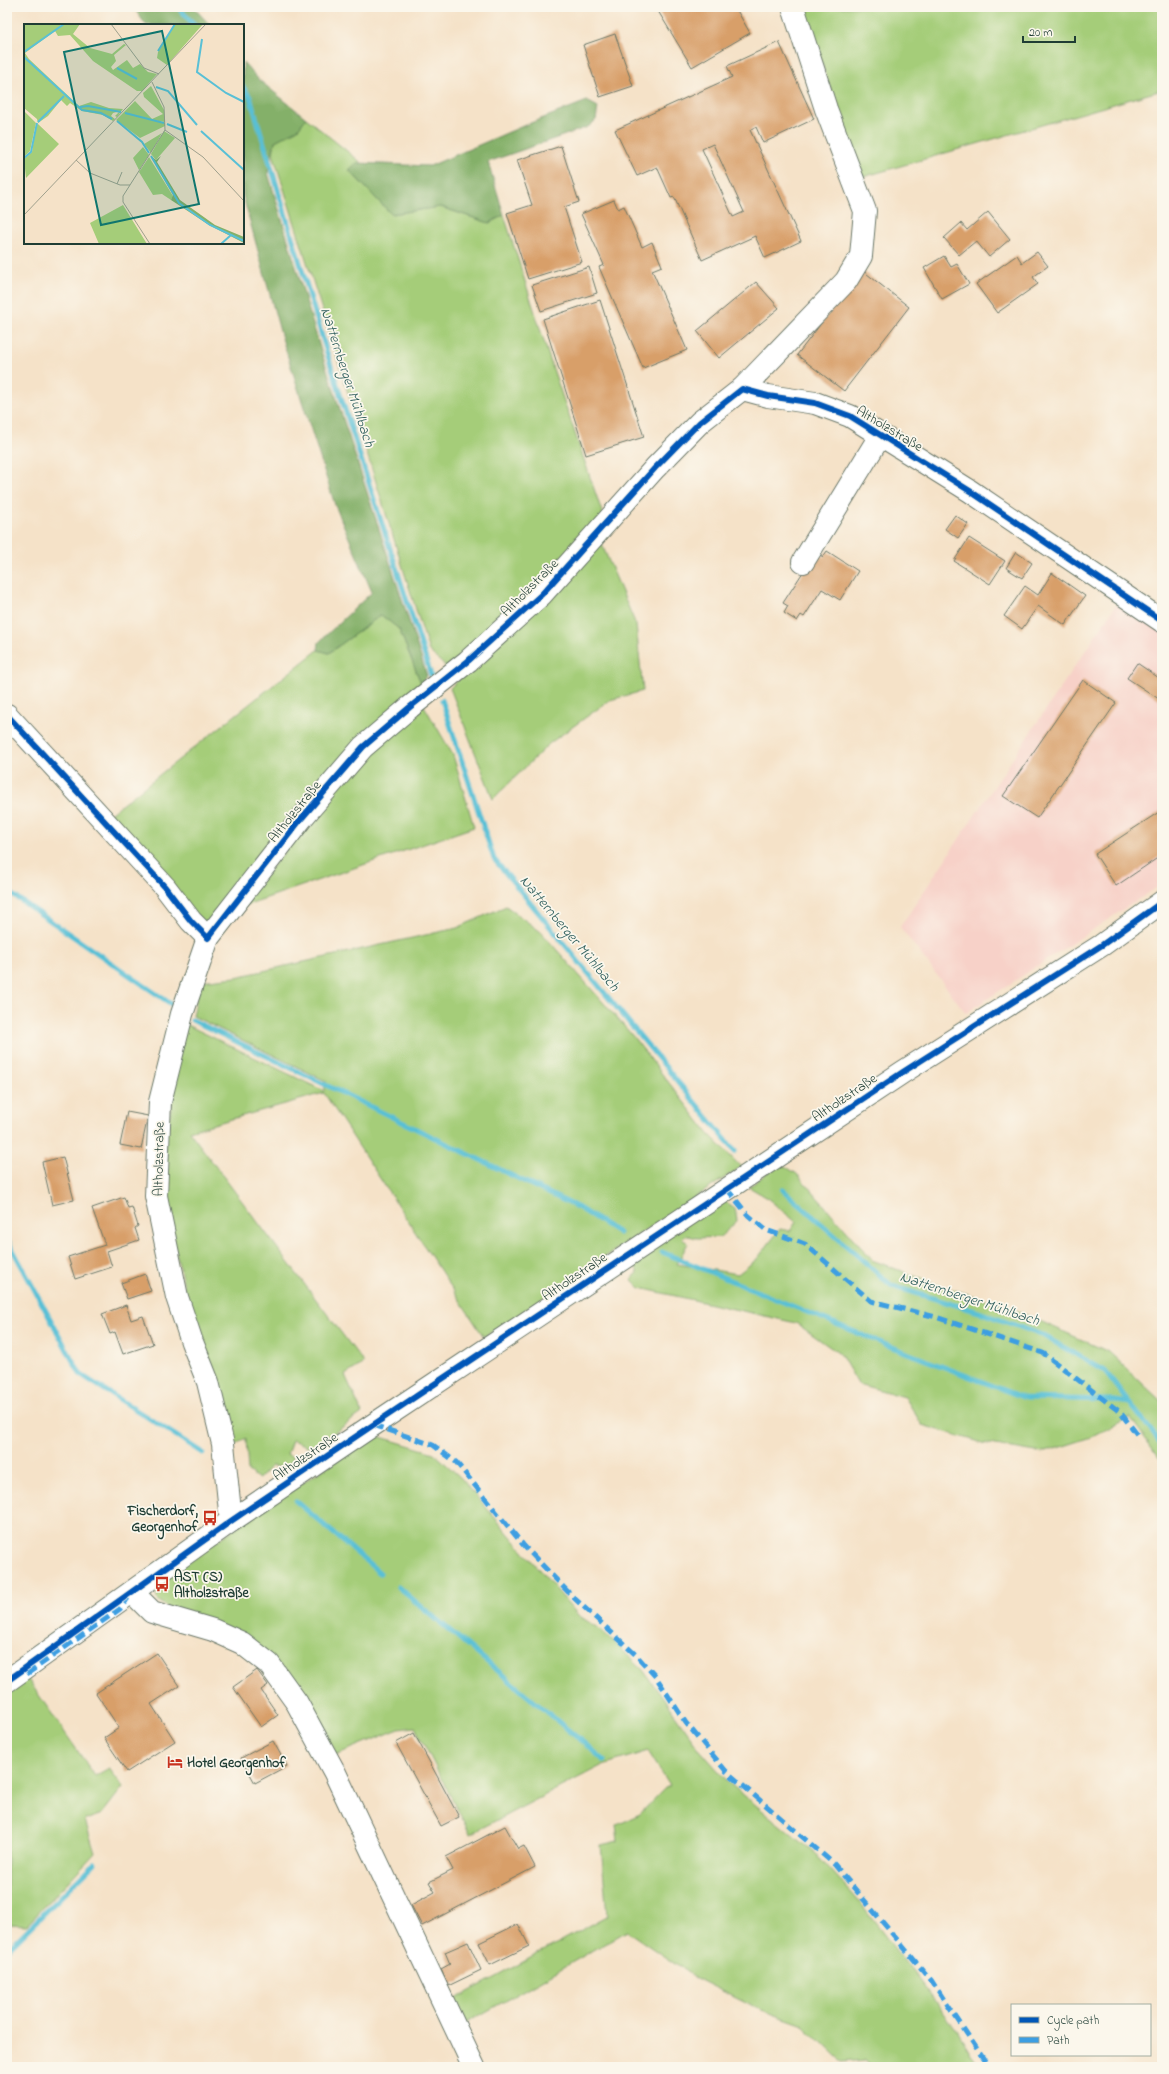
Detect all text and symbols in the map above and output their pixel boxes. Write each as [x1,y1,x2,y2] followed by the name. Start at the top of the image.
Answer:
[1023,18,1075,44] scale bar
[24,24,244,244] inset map
[1029,24,1052,42] text: 20 m
[313,305,380,451] water label: Natternberger Mühlbach
[852,401,927,458] street label: Altholzstraße
[496,554,564,622] street label: Altholzstraße
[263,776,327,848] street label: Altholzstraße
[513,871,625,998] water label: Natternberger Mühlbach
[808,1068,882,1128] street label: Altholzstraße
[148,1121,171,1197] street label: Altholzstraße
[538,1247,612,1307] street label: Altholzstraße
[897,1266,1043,1333] water label: Natternberger Mühlbach
[269,1427,343,1487] street label: Altholzstraße
[126,1501,199,1540] place label: Fischerdorf, Georgenhof
[201,1509,219,1527] bus stop icon: Fischerdorf, Georgenhof
[174,1567,249,1604] place label: AST (S) Altholzstraße
[153,1575,171,1593] bus stop icon: AST (S) Altholzstraße
[166,1753,184,1771] hotel icon: Hotel Georgenhof
[187,1753,286,1776] place label: Hotel Georgenhof
[1011,2004,1151,2056] legend
[1047,2012,1099,2031] text: Cycle path
[1047,2032,1070,2050] text: Path

